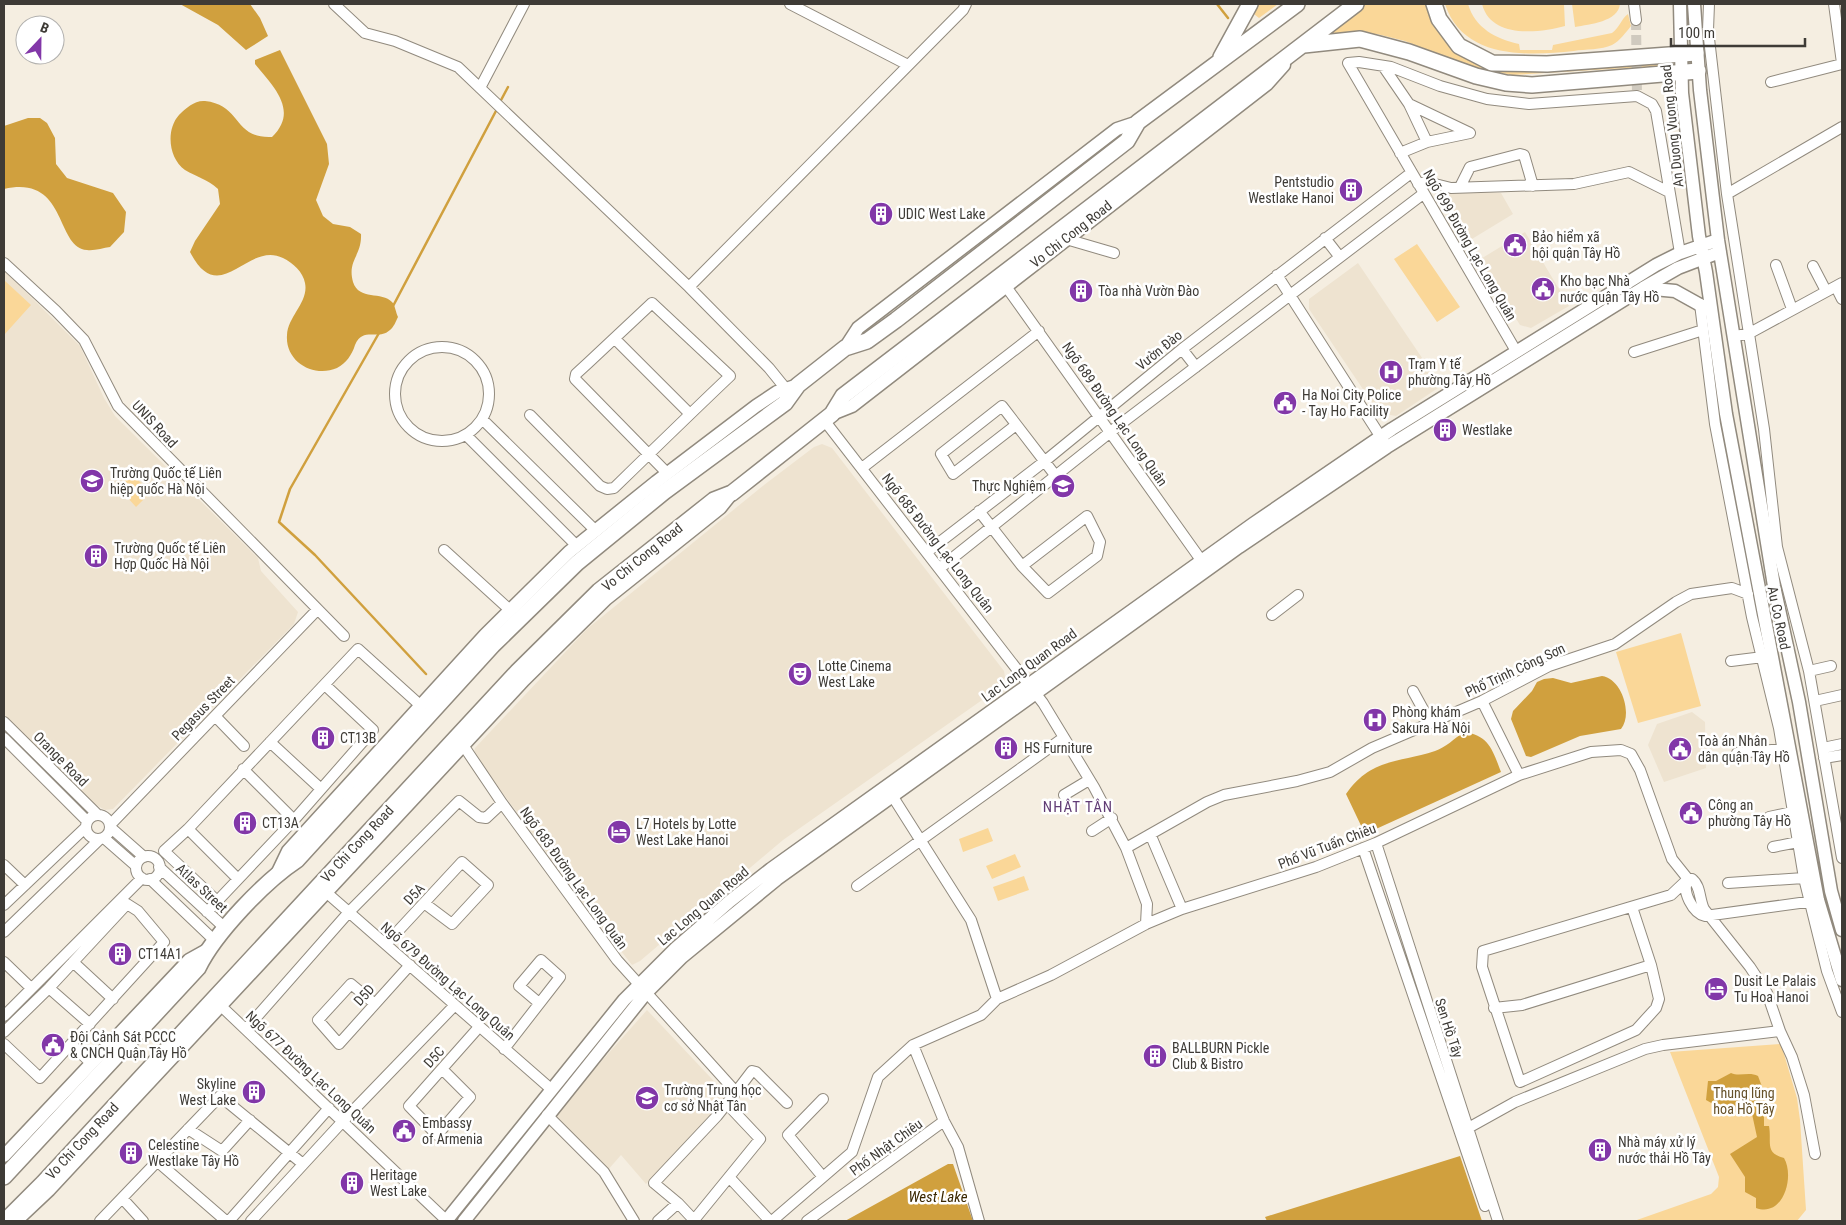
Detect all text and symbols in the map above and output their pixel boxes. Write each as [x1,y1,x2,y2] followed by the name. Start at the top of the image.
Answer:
[15,15,65,65] north arrow
[1671,15,1805,47] scale bar
[38,19,52,37] text: B
[1678,24,1715,42] text: 100 m
[1658,64,1686,188] street label: An Duong Vuong Road
[1420,167,1520,323] street label: Ngõ 699 Đường Lạc Long Quân
[1248,174,1334,206] place label: Pentstudio Westlake Hanoi
[1338,177,1364,203] building icon: Pentstudio Westlake Hanoi
[1027,197,1115,271] street label: Vo Chi Cong Road
[868,201,894,227] building icon: UDIC West Lake
[898,206,986,222] place label: UDIC West Lake
[1532,229,1620,261] place label: Bảo hiểm xã hội quận Tây Hồ
[1502,232,1528,258] public building icon: Bảo hiểm xã hội quận Tây Hồ
[1560,273,1659,305] place label: Kho bạc Nhà nước quận Tây Hồ
[1530,276,1556,302] public building icon: Kho bạc Nhà nước quận Tây Hồ
[1068,278,1094,304] building icon: Tòa nhà Vườn Đào
[1098,283,1199,299] place label: Tòa nhà Vườn Đào
[1133,327,1185,373] street label: Vườn Đào
[1059,339,1171,489] street label: Ngõ 689 Đường Lạc Long Quân
[1408,356,1491,388] place label: Trạm Y tế phường Tây Hồ
[1378,359,1404,385] hospital icon: Trạm Y tế phường Tây Hồ
[1302,387,1402,419] place label: Ha Noi City Police - Tay Ho Facility
[1272,390,1298,416] public building icon: Ha Noi City Police - Tay Ho Facility
[129,397,181,451] street label: UNIS Road
[1432,417,1458,443] building icon: Westlake
[1462,422,1513,438] place label: Westlake
[110,465,222,497] place label: Trường Quốc tế Liên hiệp quốc Hà Nội
[79,468,105,494] school or university icon: Trường Quốc tế Liên hiệp quốc Hà Nội
[879,470,997,616] street label: Ngõ 685 Đường Lạc Long Quân
[1050,473,1076,499] school or university icon: Thực Nghiệm
[972,478,1046,494] place label: Thực Nghiệm
[599,520,685,594] street label: Vo Chi Cong Road
[114,540,226,572] place label: Trường Quốc tế Liên Hợp Quốc Hà Nội
[83,543,109,569] building icon: Trường Quốc tế Liên Hợp Quốc Hà Nội
[1764,585,1794,651] street label: Au Co Road
[978,625,1080,705] street label: Lac Long Quan Road
[1462,640,1568,700] street label: Phố Trịnh Công Sơn
[818,658,892,690] place label: Lotte Cinema West Lake
[787,661,813,687] theatre icon: Lotte Cinema West Lake
[168,672,238,744] street label: Pegasus Street
[1392,704,1470,736] place label: Phòng khám Sakura Hà Nội
[1362,707,1388,733] hospital icon: Phòng khám Sakura Hà Nội
[310,725,336,751] building icon: CT13B
[30,728,92,790] street label: Orange Road
[340,730,377,746] place label: CT13B
[1698,733,1790,765] place label: Toà án Nhân dân quận Tây Hồ
[993,735,1019,761] building icon: HS Furniture
[1667,736,1693,762] public building icon: Toà án Nhân dân quận Tây Hồ
[1024,740,1093,756] place label: HS Furniture
[1708,797,1791,829] place label: Công an phường Tây Hồ
[1043,798,1113,816] district label: NHẬT TÂN
[1678,800,1704,826] public building icon: Công an phường Tây Hồ
[317,802,397,886] street label: Vo Chi Cong Road
[517,804,631,952] street label: Ngõ 683 Đường Lạc Long Quân
[232,810,258,836] building icon: CT13A
[262,815,299,831] place label: CT13A
[636,816,737,848] place label: L7 Hotels by Lotte West Lake Hanoi
[606,819,632,845] hotel icon: L7 Hotels by Lotte West Lake Hanoi
[1276,820,1378,872] street label: Phố Vũ Tuấn Chiêu
[173,860,231,916] street label: Atlas Street
[654,863,752,949] street label: Lac Long Quan Road
[400,880,428,908] street label: D5A
[378,919,518,1043] street label: Ngõ 679 Đường Lạc Long Quân
[107,941,133,967] building icon: CT14A1
[138,946,182,962] place label: CT14A1
[1734,973,1816,1005] place label: Dusit Le Palais Tu Hoa Hanoi
[1703,976,1729,1002] hotel icon: Dusit Le Palais Tu Hoa Hanoi
[350,981,378,1009] street label: D5D
[1432,996,1466,1060] street label: Sen Hồ Tây
[243,1008,379,1136] street label: Ngõ 677 Đường Lạc Long Quân
[70,1029,187,1061] place label: Đội Cảnh Sát PCCC & CNCH Quận Tây Hồ
[40,1032,66,1058] public building icon: Đội Cảnh Sát PCCC & CNCH Quận Tây Hồ
[1172,1040,1270,1072] place label: BALLBURN Pickle Club & Bistro
[420,1043,448,1071] street label: D5C
[1142,1043,1168,1069] building icon: BALLBURN Pickle Club & Bistro
[179,1076,236,1108] place label: Skyline West Lake
[241,1079,267,1105] building icon: Skyline West Lake
[664,1082,761,1114] place label: Trường Trung học cơ sở Nhật Tân
[634,1085,660,1111] school or university icon: Trường Trung học cơ sở Nhật Tân
[1713,1085,1775,1117] park label: Thung lũng hoa Hồ Tây
[42,1099,122,1183] street label: Vo Chi Cong Road
[422,1115,483,1147] place label: Embassy of Armenia
[847,1115,925,1179] street label: Phố Nhật Chiêu
[391,1118,417,1144] public building icon: Embassy of Armenia
[1618,1134,1711,1166] place label: Nhà máy xử lý nước thải Hồ Tây
[148,1137,239,1169] place label: Celestine Westlake Tây Hồ
[1587,1137,1613,1163] building icon: Nhà máy xử lý nước thải Hồ Tây
[118,1140,144,1166] building icon: Celestine Westlake Tây Hồ
[370,1167,427,1199] place label: Heritage West Lake
[339,1170,365,1196] building icon: Heritage West Lake
[908,1188,968,1206] water label: West Lake

